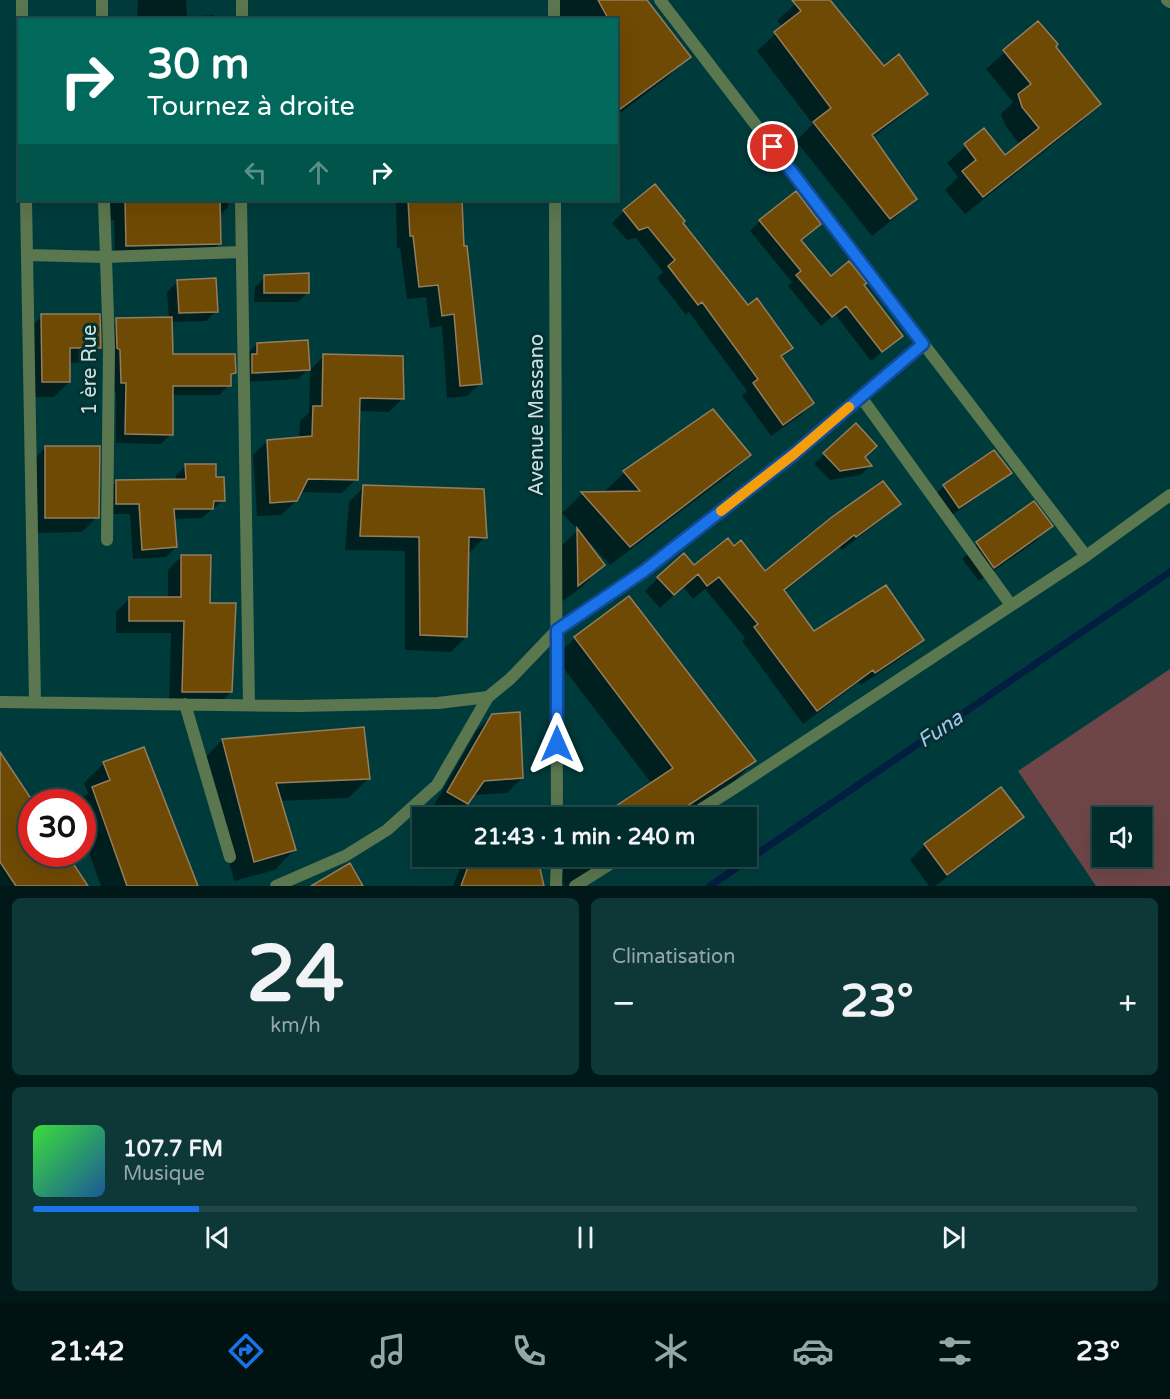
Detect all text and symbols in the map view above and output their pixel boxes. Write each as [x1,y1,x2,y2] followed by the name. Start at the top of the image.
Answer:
[147,39,249,90] text: 30 m
[48,42,126,120] icon: right
[147,90,355,123] text: Tournez à droite
[747,121,798,172] pin
[756,130,789,163] icon: arrive
[239,156,272,189] icon: left
[302,156,335,189] icon: ahead
[365,156,398,189] icon: right
[78,325,102,415] street label: 1 ère Rue
[525,334,549,496] street label: Avenue Massano
[913,705,969,754] water label: Funa
[525,712,589,776] position arrow
[18,789,96,867] speed limit sign: 30
[1092,807,1152,867] map controls
[1092,807,1152,867] button: sound
[474,824,695,850] text: 21:43 · 1 min · 240 m
[247,928,344,1022] text: 24
[612,945,735,969] text: Climatisation
[840,975,914,1029] text: 23°
[612,984,636,1023] text: −
[1118,984,1137,1023] text: +
[270,1014,321,1038] text: km/h
[123,1136,223,1162] text: 107.7 FM
[123,1162,205,1186] text: Musique
[201,1221,234,1254] icon: previous
[569,1221,602,1254] icon: pause
[937,1221,970,1254] icon: next
[225,1330,267,1372] icon: directions
[367,1330,409,1372] icon: music
[508,1330,550,1372] icon: phone
[650,1330,692,1372] icon: climate
[792,1330,834,1372] icon: car
[934,1330,976,1372] icon: filters
[50,1335,125,1368] text: 21:42
[1076,1335,1120,1368] text: 23°

